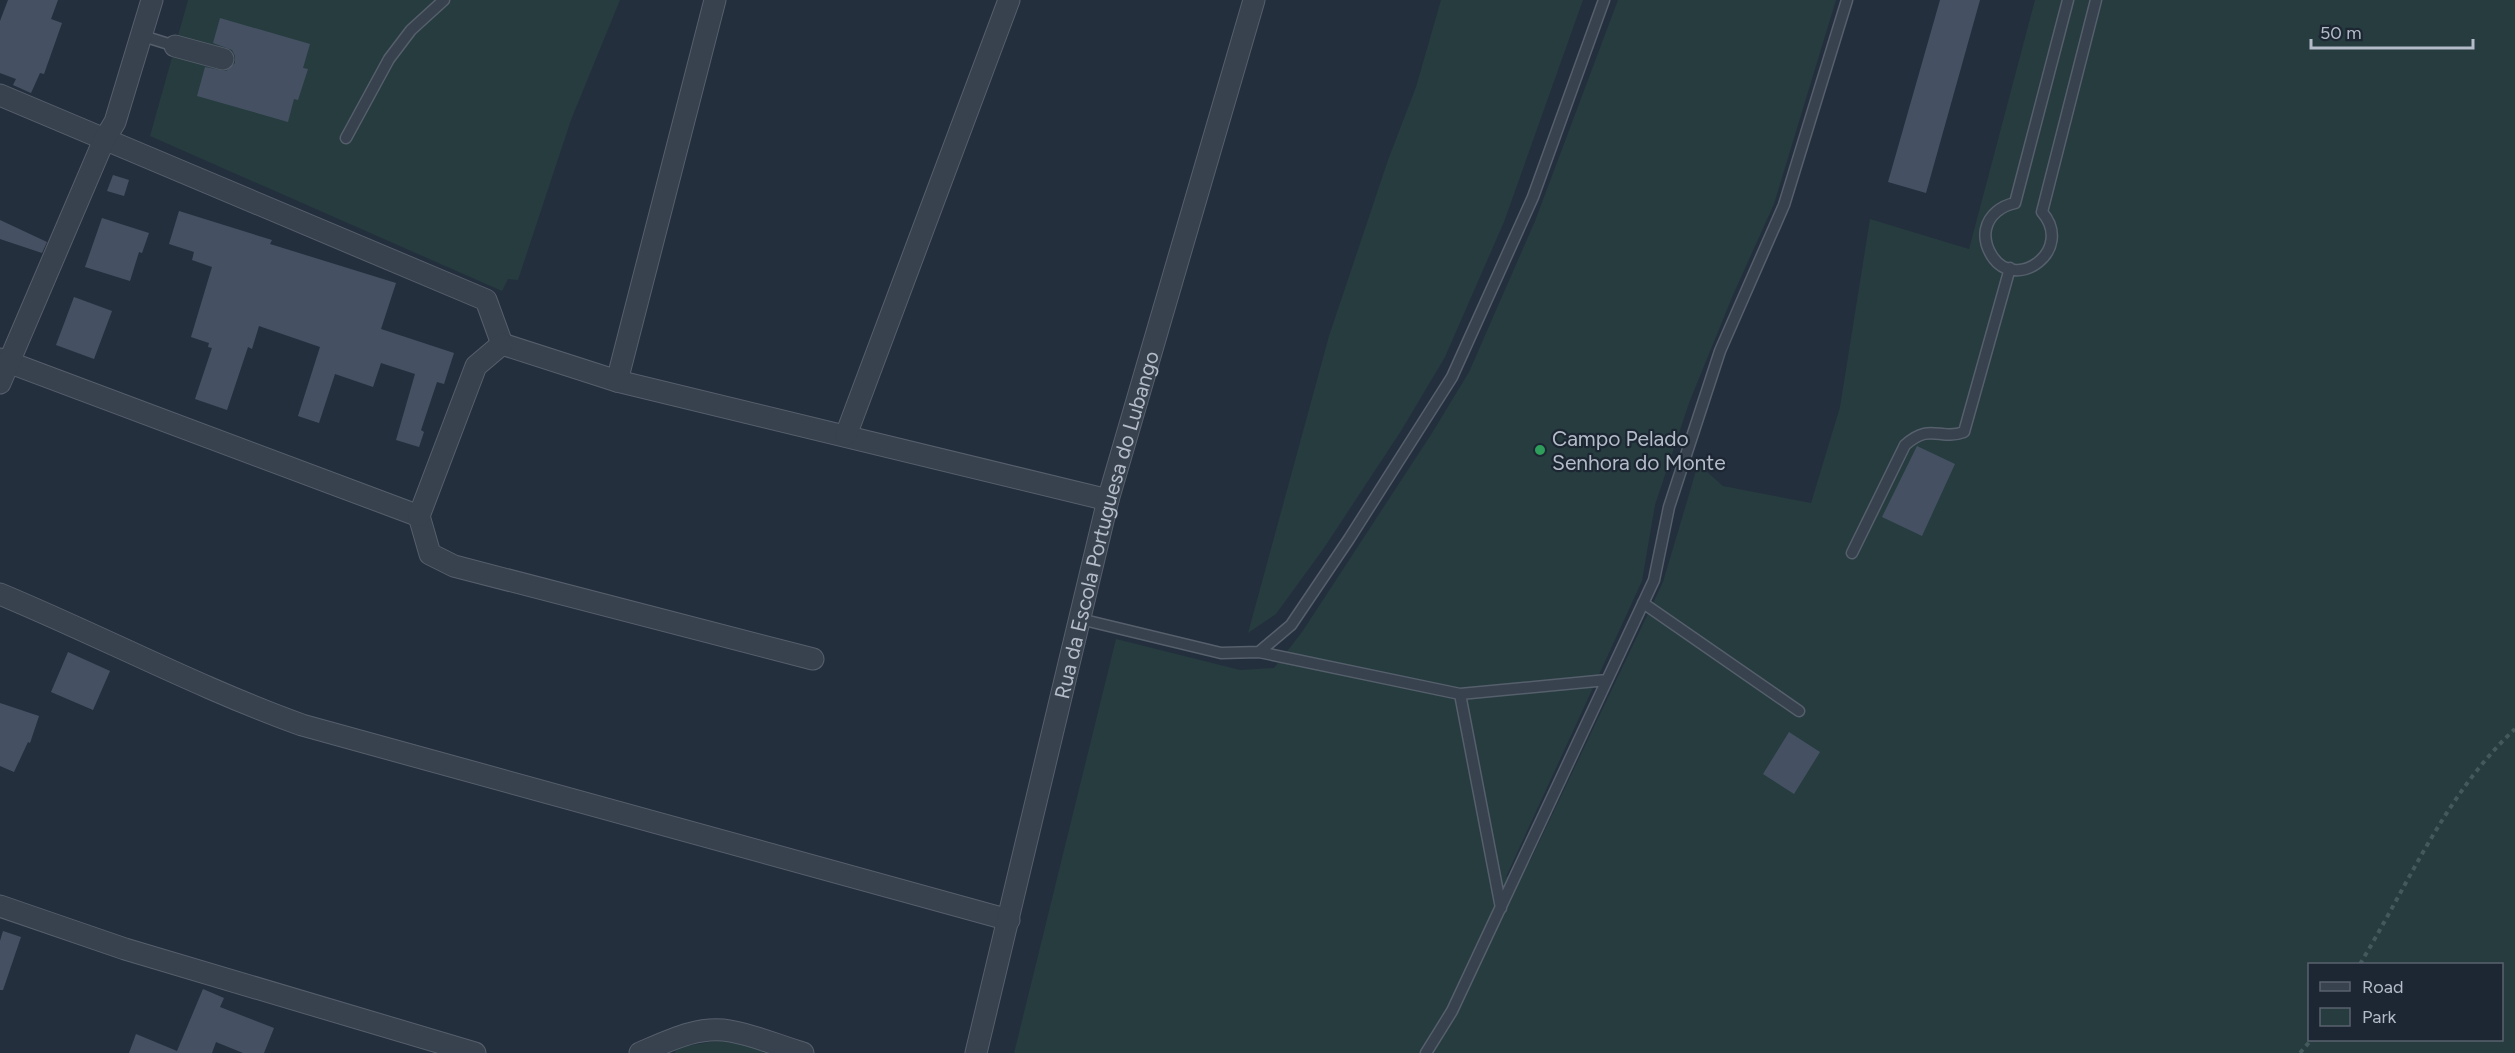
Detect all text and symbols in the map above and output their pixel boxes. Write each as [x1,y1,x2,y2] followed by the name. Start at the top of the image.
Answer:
[2311,12,2473,50] scale bar
[2320,22,2362,44] text: 50 m
[1048,348,1163,701] street label: Rua da Escola Portuguesa do Lubango
[1552,426,1726,475] place label: Campo Pelado Senhora do Monte
[1533,443,1547,457] marker: Campo Pelado Senhora do Monte
[2308,963,2503,1041] legend
[2362,976,2403,998] text: Road
[2362,1006,2397,1028] text: Park

